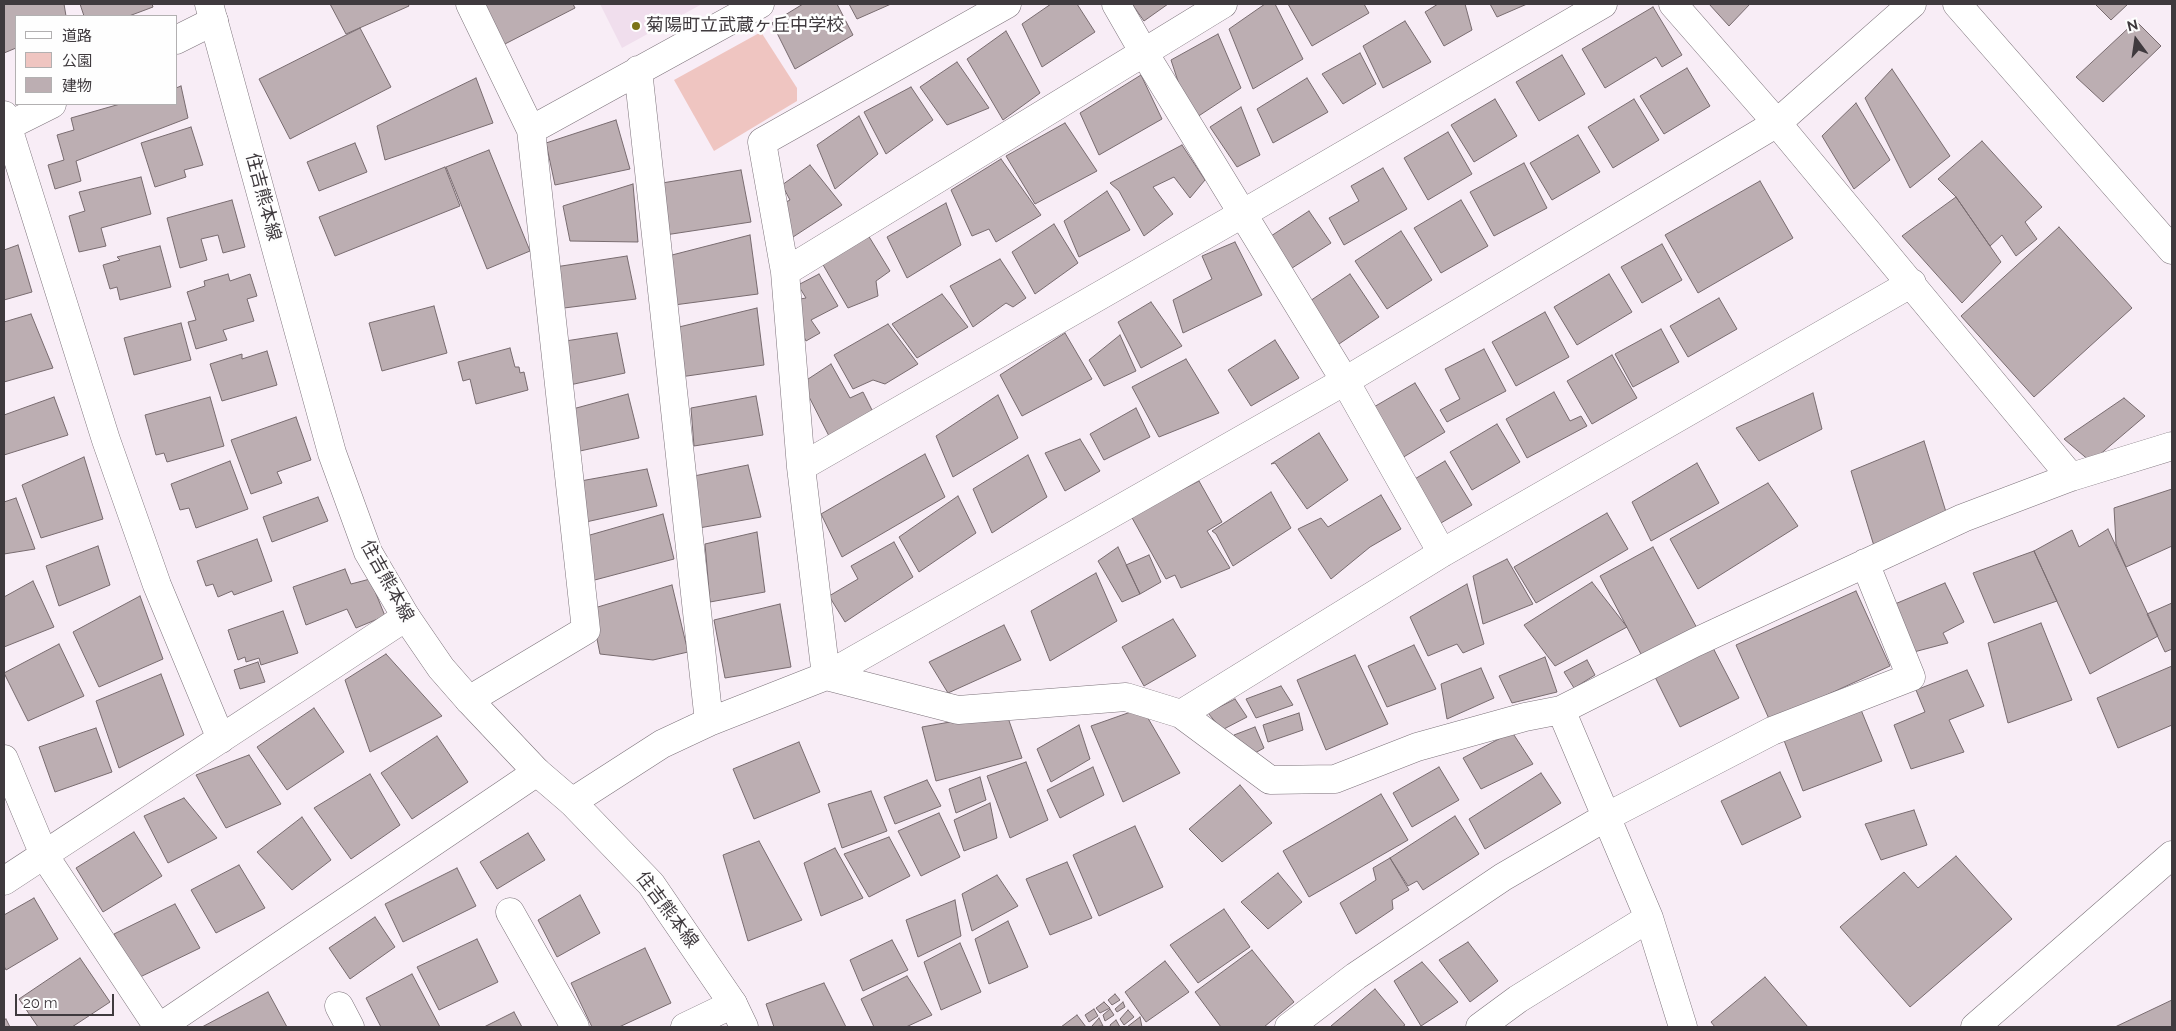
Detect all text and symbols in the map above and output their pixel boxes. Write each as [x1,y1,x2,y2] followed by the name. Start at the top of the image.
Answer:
[15,15,178,105] legend
[646,15,844,37] place label: 菊陽町立武蔵ヶ丘中学校
[2111,15,2161,65] north arrow
[2125,16,2139,35] text: N
[630,20,642,32] marker: 菊陽町立武蔵ヶ丘中学校
[62,27,92,45] text: 道路
[62,52,92,70] text: 公園
[62,77,92,95] text: 建物
[241,151,285,243] street label: 住吉熊本線
[356,536,418,626] street label: 住吉熊本線
[631,868,703,952] street label: 住吉熊本線
[18,984,116,1016] scale bar
[23,994,58,1012] text: 20 m

